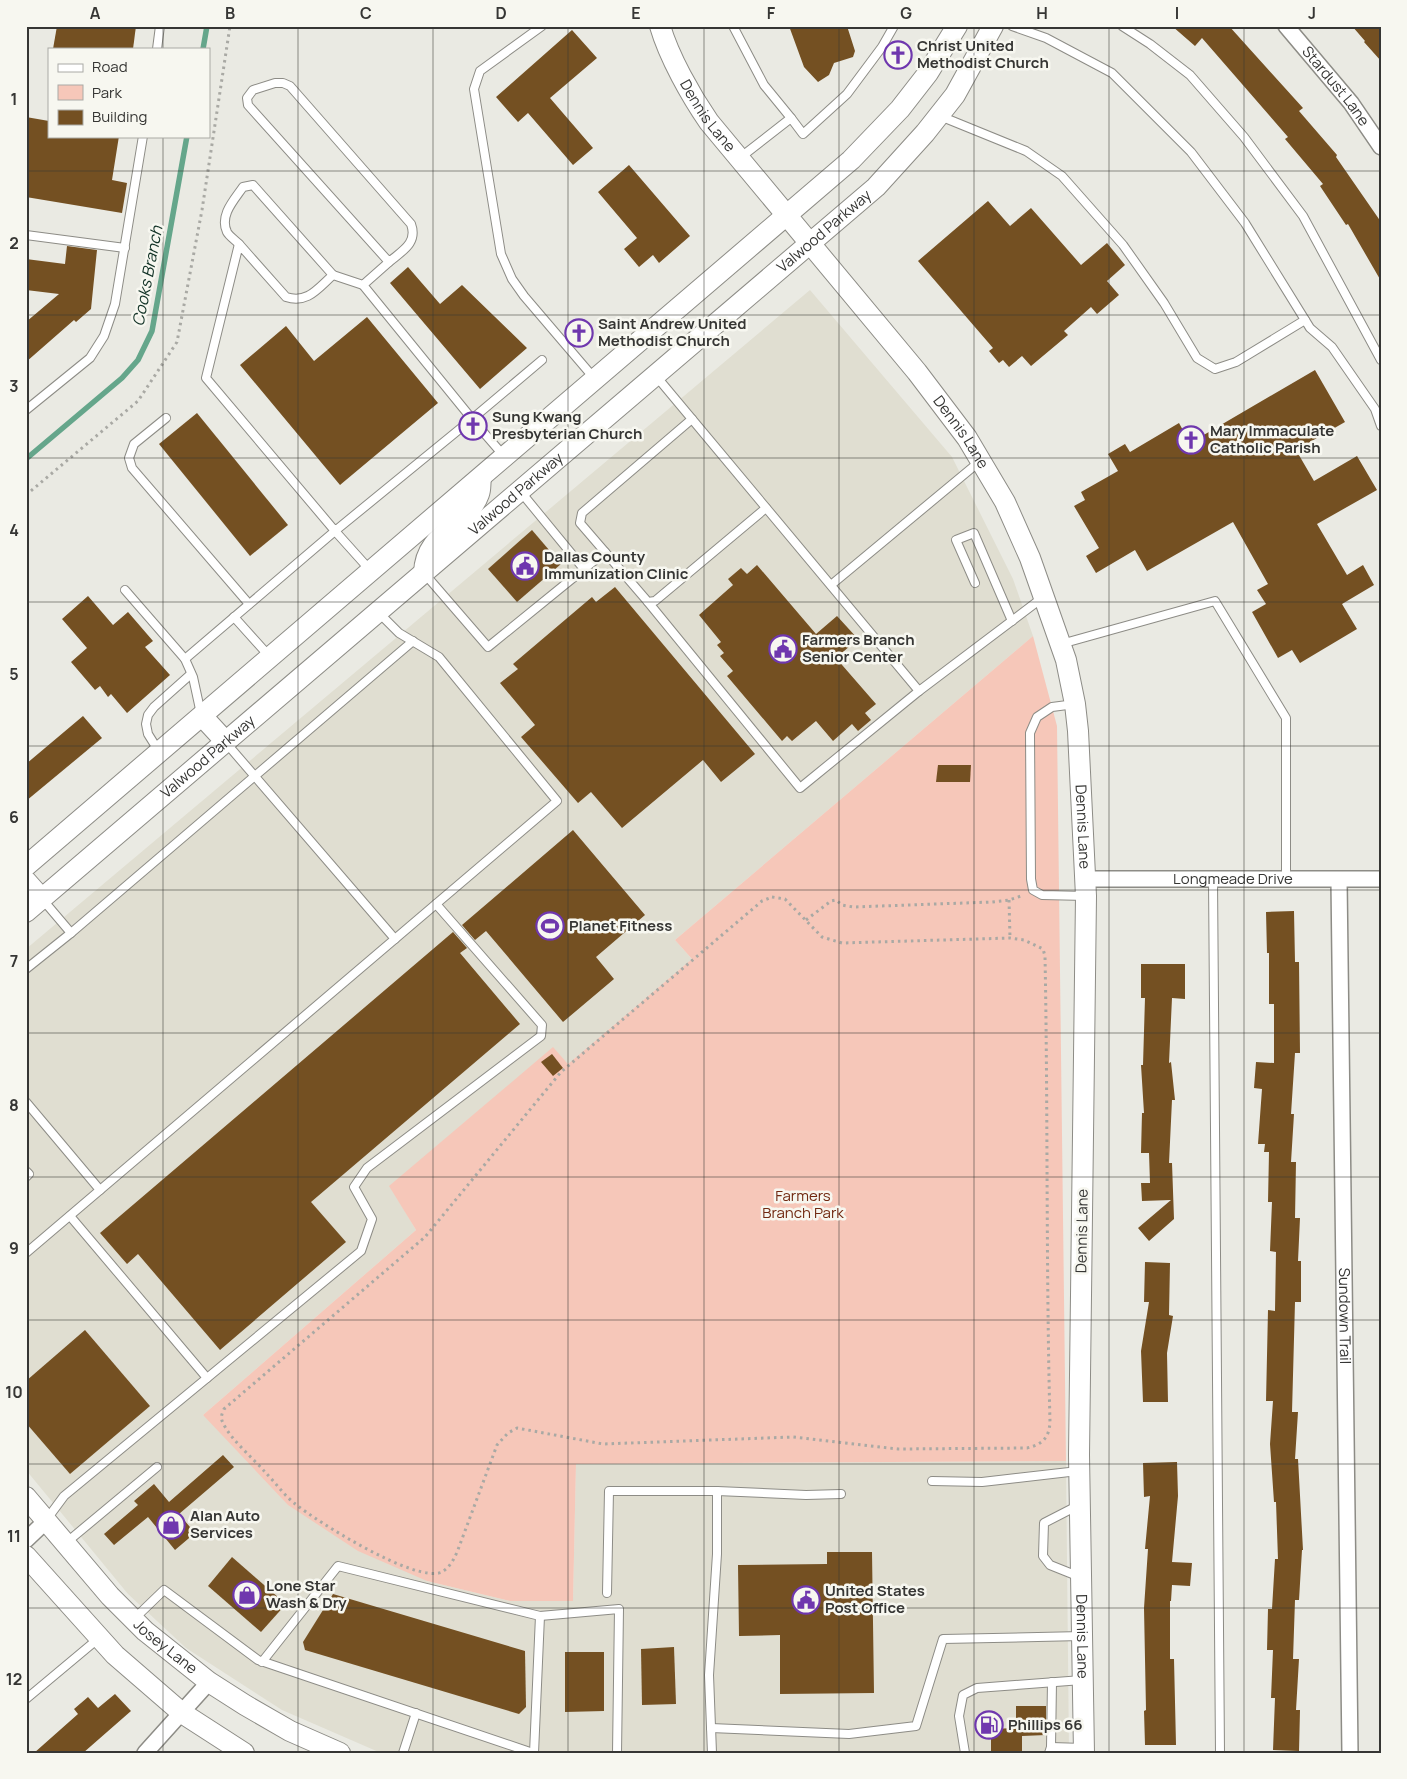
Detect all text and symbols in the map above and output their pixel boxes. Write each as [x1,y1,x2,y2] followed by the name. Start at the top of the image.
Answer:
[90,2,101,24] text: A
[225,2,235,24] text: B
[360,2,372,24] text: C
[495,2,507,24] text: D
[631,2,641,24] text: E
[767,2,776,24] text: F
[900,2,912,24] text: G
[1036,2,1048,24] text: H
[1175,2,1179,24] text: I
[1308,2,1316,24] text: J
[917,35,1049,73] place label: Christ United Methodist Church
[883,40,913,70] church icon: Christ United Methodist Church
[1297,41,1375,130] street label: Stardust Lane
[48,48,210,138] legend
[92,56,128,77] text: Road
[675,75,741,156] street label: Dennis Lane
[92,82,122,103] text: Park
[10,88,18,110] text: 1
[92,106,147,127] text: Building
[772,185,876,277] street label: Valwood Parkway
[126,224,168,328] water label: Cooks Branch
[9,232,19,254] text: 2
[598,313,747,351] place label: Saint Andrew United Methodist Church
[564,318,594,348] church icon: Saint Andrew United Methodist Church
[9,375,19,397] text: 3
[929,391,994,473] street label: Dennis Lane
[492,406,642,444] place label: Sung Kwang Presbyterian Church
[458,411,488,441] church icon: Sung Kwang Presbyterian Church
[1210,420,1334,458] place label: Mary Immaculate Catholic Parish
[1176,425,1206,455] church icon: Mary Immaculate Catholic Parish
[464,447,567,540] street label: Valwood Parkway
[9,519,19,541] text: 4
[544,546,689,584] place label: Dallas County Immunization Clinic
[510,551,540,581] public building icon: Dallas County Immunization Clinic
[802,629,915,667] place label: Farmers Branch Senior Center
[768,634,798,664] public building icon: Farmers Branch Senior Center
[9,663,19,685] text: 5
[156,710,259,803] street label: Valwood Parkway
[1071,784,1096,870] street label: Dennis Lane
[9,806,19,828] text: 6
[1173,868,1293,889] street label: Longmeade Drive
[535,911,565,941] sports icon: Planet Fitness
[569,915,672,936] place label: Planet Fitness
[10,950,18,972] text: 7
[9,1094,19,1116] text: 8
[762,1185,844,1223] park label: Farmers Branch Park
[1070,1188,1093,1273] street label: Dennis Lane
[9,1237,19,1259] text: 9
[1334,1268,1356,1364] street label: Sundown Trail
[5,1381,23,1403] text: 10
[190,1505,260,1543] place label: Alan Auto Services
[156,1510,186,1540] shop icon: Alan Auto Services
[7,1525,21,1547] text: 11
[266,1575,347,1613] place label: Lone Star Wash & Dry
[232,1580,262,1610] shop icon: Lone Star Wash & Dry
[825,1580,925,1618] place label: United States Post Office
[791,1585,821,1615] public building icon: United States Post Office
[1071,1594,1094,1679] street label: Dennis Lane
[129,1614,202,1679] street label: Josey Lane
[6,1668,22,1690] text: 12
[974,1710,1004,1740] fuel station icon: Phillips 66
[1008,1714,1083,1735] place label: Phillips 66

